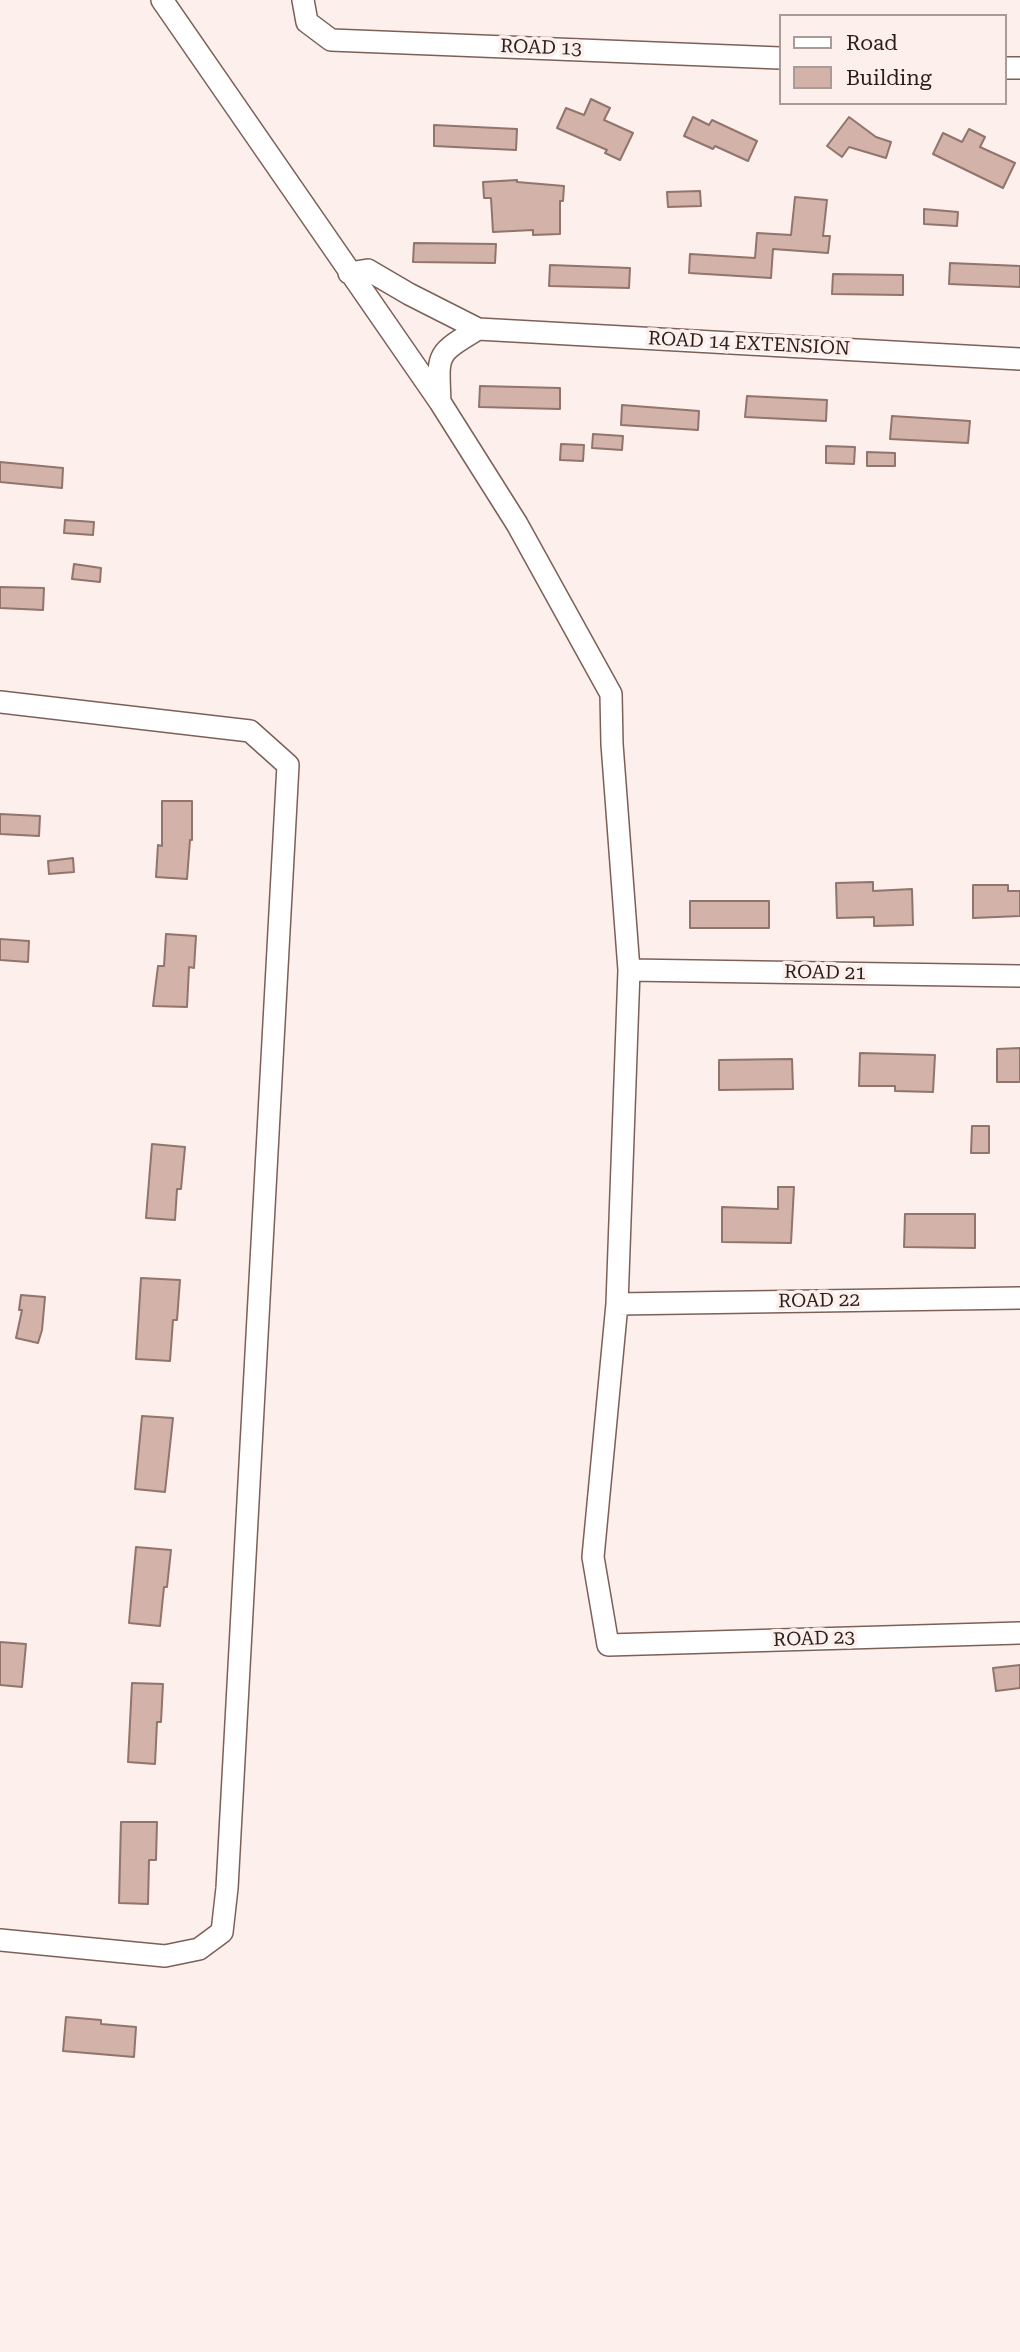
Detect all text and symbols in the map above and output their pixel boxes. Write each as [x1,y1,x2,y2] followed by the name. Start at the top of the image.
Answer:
[778,14,1006,105] legend
[846,31,898,55] text: Road
[500,35,582,61] street label: ROAD 13
[846,66,932,90] text: Building
[647,327,851,361] street label: ROAD 14 EXTENSION
[784,961,866,985] street label: ROAD 21
[778,1289,860,1313] street label: ROAD 22
[773,1626,855,1652] street label: ROAD 23

